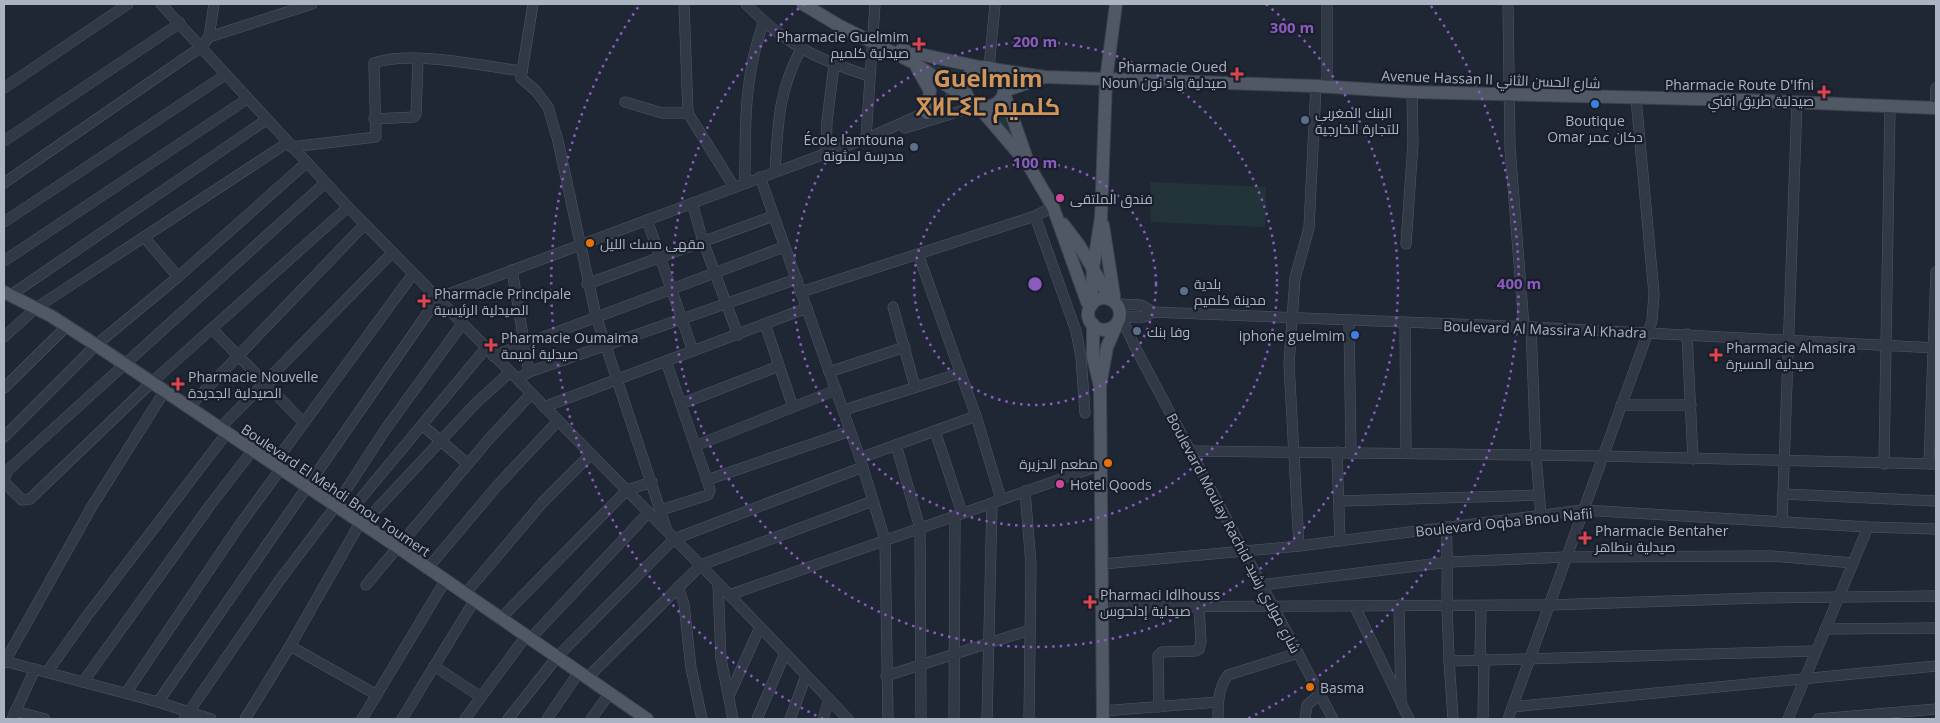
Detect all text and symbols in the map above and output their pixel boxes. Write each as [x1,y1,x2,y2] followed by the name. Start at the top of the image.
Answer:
[1270,17,1314,37] text: 300 m
[776,27,909,63] place label: Pharmacie Guelmim صيدلية كلميم
[1013,31,1057,51] text: 200 m
[913,38,925,50] marker: Pharmacie Guelmim صيدلية كلميم
[1101,57,1227,92] place label: Pharmacie Oued Noun صيدلية واد نون
[916,61,1060,123] district label: Guelmim ⴳⵍⵎⵉⵎ كلميم
[1381,66,1601,95] street label: Avenue Hassan II شارع الحسن الثاني
[1231,68,1243,80] marker: Pharmacie Oued Noun صيدلية واد نون
[1665,75,1814,113] place label: Pharmacie Route D'Ifni صيدلية طريق إفني
[1818,86,1830,98] marker: Pharmacie Route D'Ifni صيدلية طريق إفني
[1589,98,1601,110] marker: Boutique Omar دكان عمر
[1315,103,1399,138] place label: البنك المغربي للتجارة الخارجية
[1547,111,1643,146] place label: Boutique Omar دكان عمر
[1299,114,1311,126] marker: البنك المغربي للتجارة الخارجية
[803,130,904,165] place label: École lamtouna مدرسة لمثونة
[908,141,920,153] marker: École lamtouna مدرسة لمثونة
[1013,152,1057,172] text: 100 m
[1070,189,1153,208] place label: فندق الملتقى
[1054,192,1066,204] marker: فندق الملتقى
[600,234,705,253] place label: مقهى مسك الليل
[584,237,596,249] marker: مقهى مسك الليل
[1497,273,1541,293] text: 400 m
[1194,274,1266,310] place label: بلدية مدينة كلميم
[1026,275,1044,293] centre of rings
[434,284,571,319] place label: Pharmacie Principale الصيدلية الرئيسية
[1178,285,1190,297] marker: بلدية مدينة كلميم
[418,295,430,307] marker: Pharmacie Principale الصيدلية الرئيسية
[1443,316,1647,342] street label: Boulevard Al Massira Al Khadra
[1147,322,1190,341] place label: وفا بنك
[1131,325,1143,337] marker: وفا بنك
[1239,326,1345,345] place label: iphone guelmim
[501,328,638,363] place label: Pharmacie Oumaima صيدلية أميمة
[1349,329,1361,341] marker: iphone guelmim
[1726,338,1856,373] place label: Pharmacie Almasira صيدلية المسيرة
[485,339,497,351] marker: Pharmacie Oumaima صيدلية أميمة
[1710,349,1722,361] marker: Pharmacie Almasira صيدلية المسيرة
[188,367,318,402] place label: Pharmacie Nouvelle الصيدلية الجديدة
[172,378,184,390] marker: Pharmacie Nouvelle الصيدلية الجديدة
[1160,410,1306,658] street label: Boulevard Moulay Rachid شارع مولاي رشيد
[238,419,434,561] street label: Boulevard El Mehdi Bnou Toumert
[1019,454,1098,474] place label: مطعم الجزيرة
[1102,457,1114,469] marker: مطعم الجزيرة
[1070,475,1152,494] place label: Hotel Qoods
[1054,478,1066,490] marker: Hotel Qoods
[1415,503,1593,541] street label: Boulevard Oqba Bnou Nafii
[1594,521,1729,556] place label: Pharmacie Bentaher صيدلية بنطاهر
[1579,532,1591,544] marker: Pharmacie Bentaher صيدلية بنطاهر
[1100,585,1220,620] place label: Pharmaci Idlhouss صيدلية إدلحوس
[1084,596,1096,608] marker: Pharmaci Idlhouss صيدلية إدلحوس
[1320,678,1364,697] place label: Basma
[1304,681,1316,693] marker: Basma

